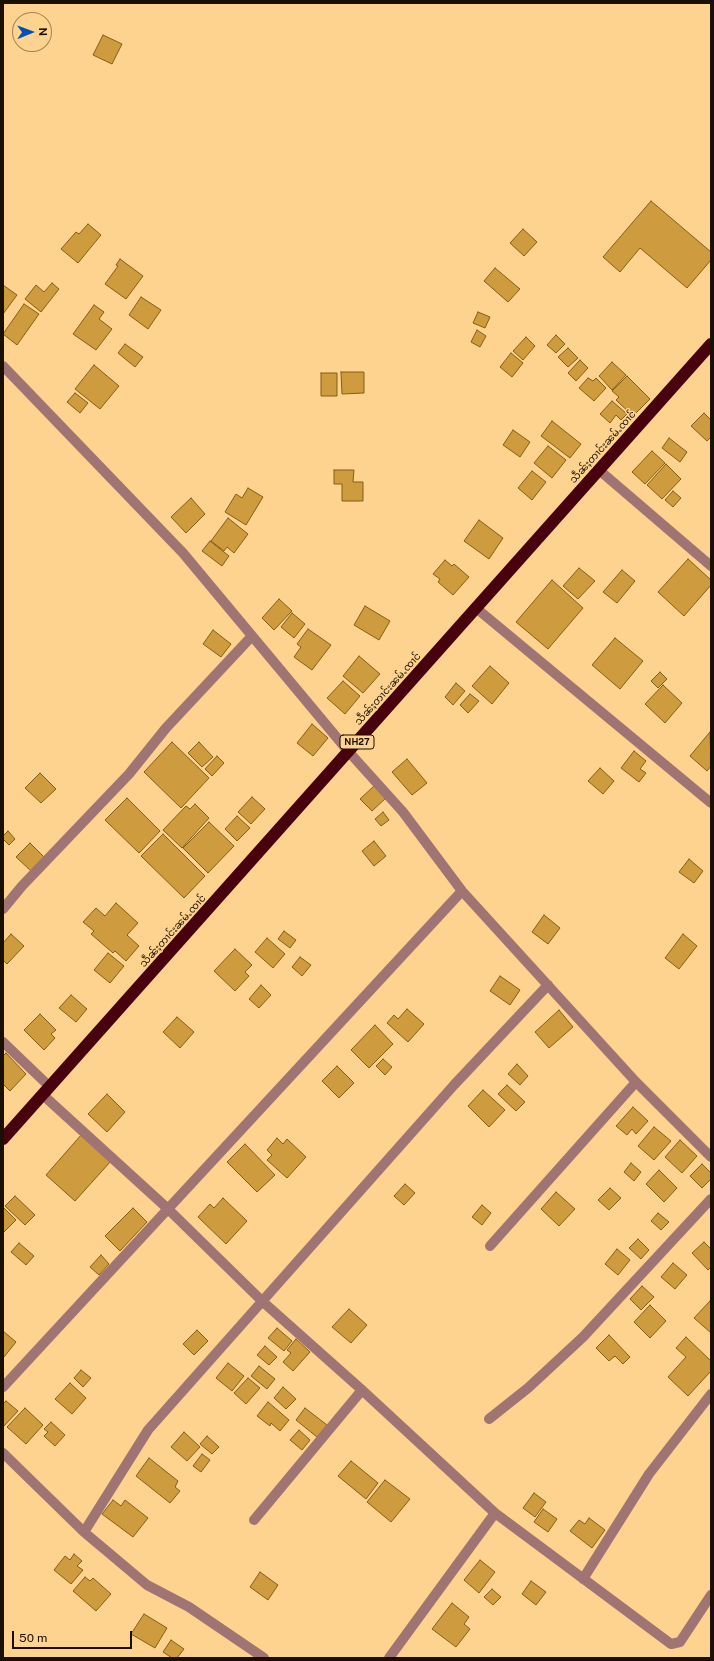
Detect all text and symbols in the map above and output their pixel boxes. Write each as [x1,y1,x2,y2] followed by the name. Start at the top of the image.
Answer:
[12,12,52,52] north arrow
[37,27,49,36] text: N
[567,408,639,486] street label: သဵၼ်ႈတၢင်းၼမ်ႉၸၢင်
[352,650,424,728] street label: သဵၼ်ႈတၢင်းၼမ်ႉၸၢင်
[340,735,374,749] road number: NH27
[137,892,209,970] street label: သဵၼ်ႈတၢင်းၼမ်ႉၸၢင်
[14,1623,134,1649] scale bar
[19,1631,47,1645] text: 50 m

